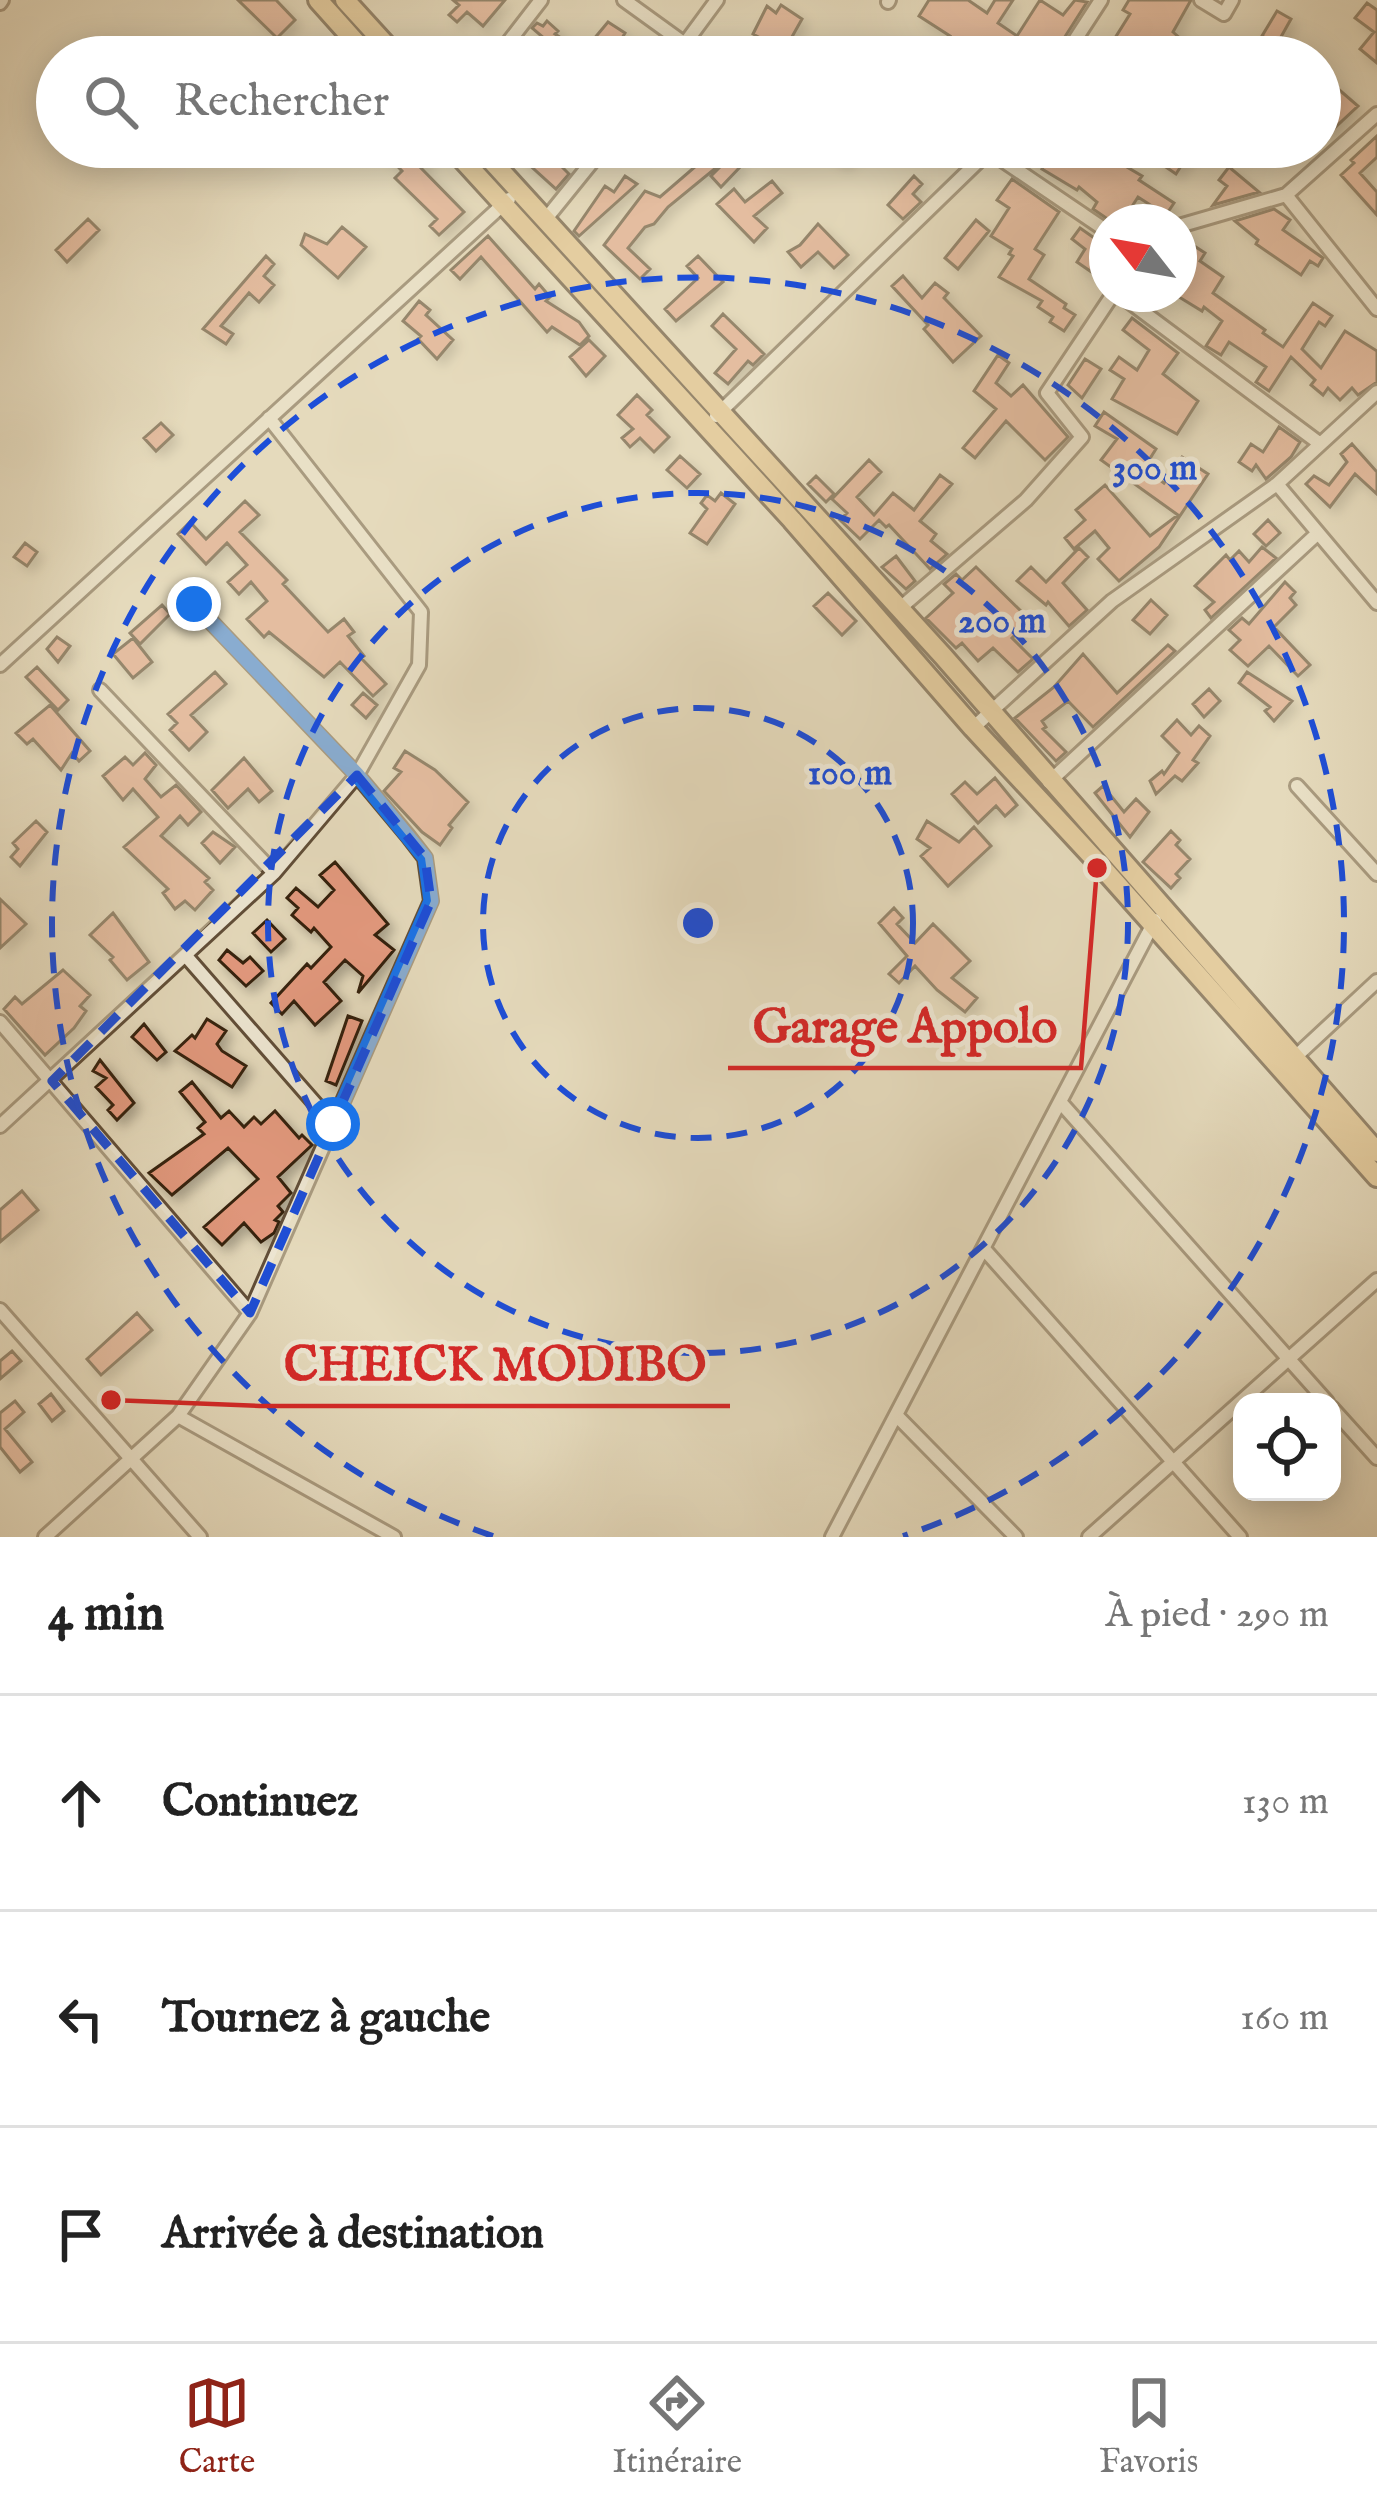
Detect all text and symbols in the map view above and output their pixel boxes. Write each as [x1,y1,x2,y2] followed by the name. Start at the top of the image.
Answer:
[36,36,1341,168] search box
[78,69,144,135] icon: search
[174,74,389,131] text: Rechercher
[1089,204,1197,312] north arrow
[1113,446,1197,492] text: 300 m
[167,577,221,631] route end
[958,599,1046,645] text: 200 m
[808,751,892,797] text: 100 m
[677,902,719,944] centre of rings
[728,984,1081,1068] callout: Garage Appolo
[753,999,1057,1059] text: Garage Appolo
[306,1097,360,1151] route start
[260,1322,730,1406] callout: CHEICK MODIBO
[284,1337,706,1397] text: CHEICK MODIBO
[1233,1393,1341,1501] map controls
[1233,1393,1341,1501] button: locate
[48,1583,164,1648] text: 4 min
[1105,1591,1329,1640] text: À pied · 290 m
[48,1770,114,1836] icon: ahead
[162,1774,358,1831] text: Continuez
[1242,1778,1329,1827] text: 130 m
[48,1986,114,2052] icon: left
[162,1990,490,2047] text: Tournez à gauche
[1240,1994,1329,2043] text: 160 m
[48,2202,114,2268] icon: arrive
[162,2206,544,2263] text: Arrivée à destination
[179,2370,255,2484] tab: Carte
[613,2370,742,2484] tab: Itinéraire
[1099,2370,1198,2484] tab: Favoris

